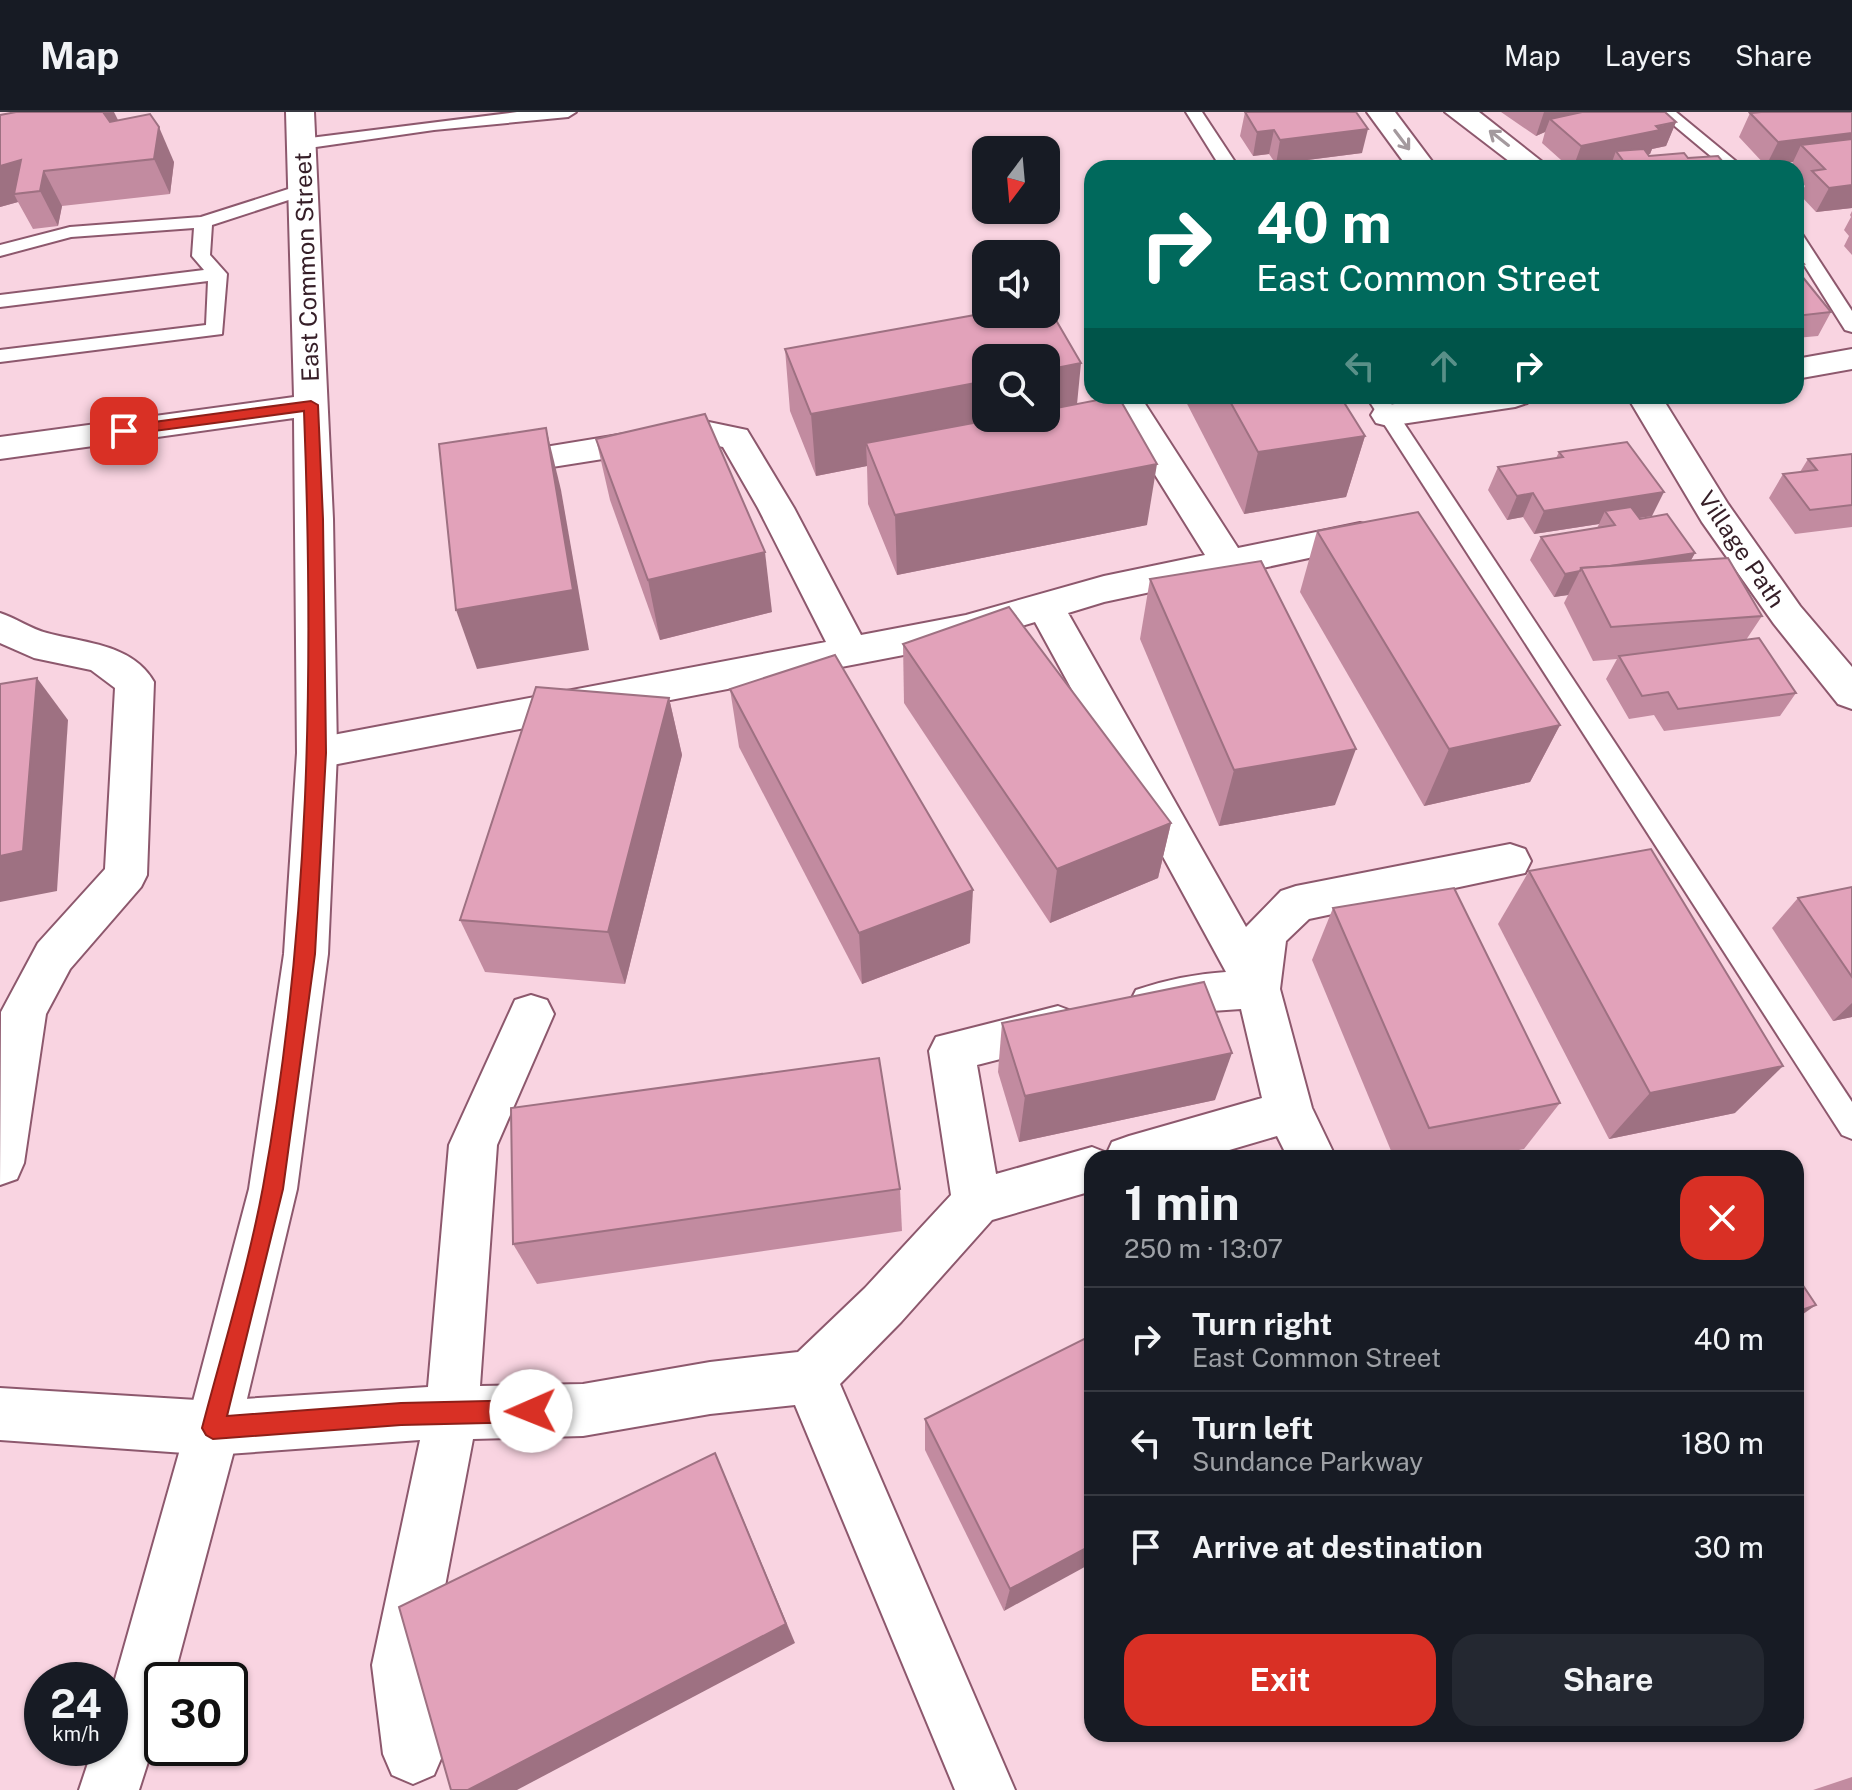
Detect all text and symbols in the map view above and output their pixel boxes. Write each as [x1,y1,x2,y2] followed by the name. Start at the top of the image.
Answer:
[40,33,119,78] text: Map
[1504,39,1561,72] text: Map
[1605,39,1691,72] text: Layers
[1735,39,1812,72] text: Share
[1393,129,1410,150] one-way arrow
[1489,130,1510,147] one-way arrow
[972,136,1060,224] north arrow
[972,136,1060,432] map controls
[288,152,324,382] street label: East Common Street
[1256,190,1392,256] text: 40 m
[1124,192,1228,296] icon: right
[972,240,1060,328] button: sound
[1256,257,1601,299] text: East Common Street
[972,344,1060,432] button: search
[1338,344,1382,388] icon: left
[1422,344,1466,388] icon: ahead
[1506,344,1550,388] icon: right
[90,397,158,465] pin
[102,409,146,453] icon: arrive
[1693,485,1791,613] street label: Village Path
[1124,1174,1240,1231] text: 1 min
[1680,1176,1764,1260] button: close
[1124,1233,1283,1264] text: 250 m · 13:07
[1192,1306,1332,1342] text: Turn right
[1124,1317,1168,1361] icon: right
[1694,1321,1764,1357] text: 40 m
[1192,1342,1441,1373] text: East Common Street
[489,1369,573,1453] position arrow
[1192,1410,1313,1446] text: Turn left
[1124,1421,1168,1465] icon: left
[1681,1425,1764,1461] text: 180 m
[1192,1446,1423,1477] text: Sundance Parkway
[1124,1525,1168,1569] icon: arrive
[1192,1529,1483,1565] text: Arrive at destination
[1694,1529,1764,1565] text: 30 m
[1124,1634,1436,1726] button: Exit
[1452,1634,1764,1726] button: Share
[144,1662,248,1766] speed limit sign: 30
[50,1680,102,1727] text: 24
[52,1722,100,1746] text: km/h

